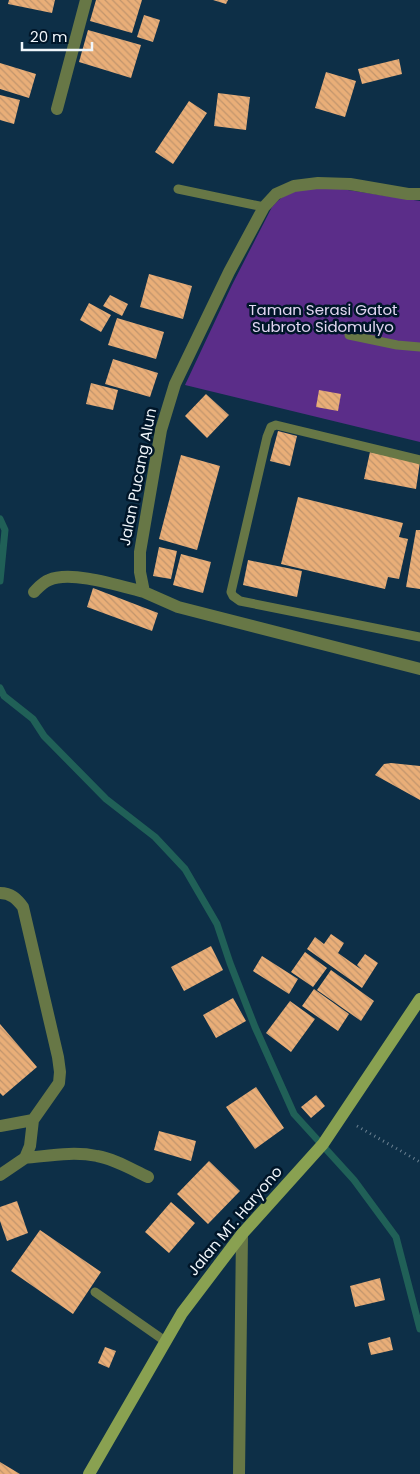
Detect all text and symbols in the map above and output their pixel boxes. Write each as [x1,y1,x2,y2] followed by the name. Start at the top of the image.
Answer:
[22,20,92,52] scale bar
[30,26,68,47] text: 20 m
[248,299,398,337] park label: Taman Serasi Gatot Subroto Sidomulyo
[114,406,161,548] street label: Jalan Pucang Alun
[183,1161,287,1280] street label: Jalan MT. Haryono

